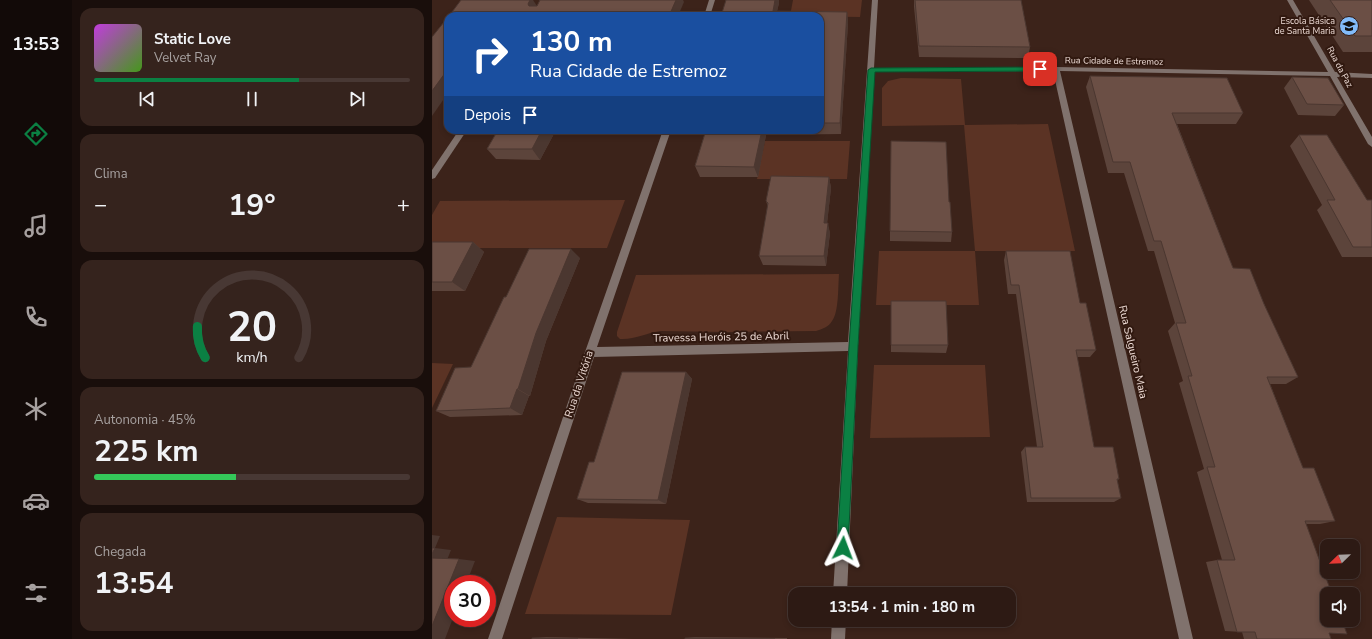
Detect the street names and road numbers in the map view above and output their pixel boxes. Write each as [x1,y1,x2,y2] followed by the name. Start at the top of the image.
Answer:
[1324,44,1356,90] street label: Rua da Paz
[1065,54,1163,68] street label: Rua Cidade de Estremoz
[1115,304,1151,400] street label: Rua Salgueiro Maia
[653,328,790,346] street label: Travessa Heróis 25 de Abril
[561,348,597,419] street label: Rua da Vitória

